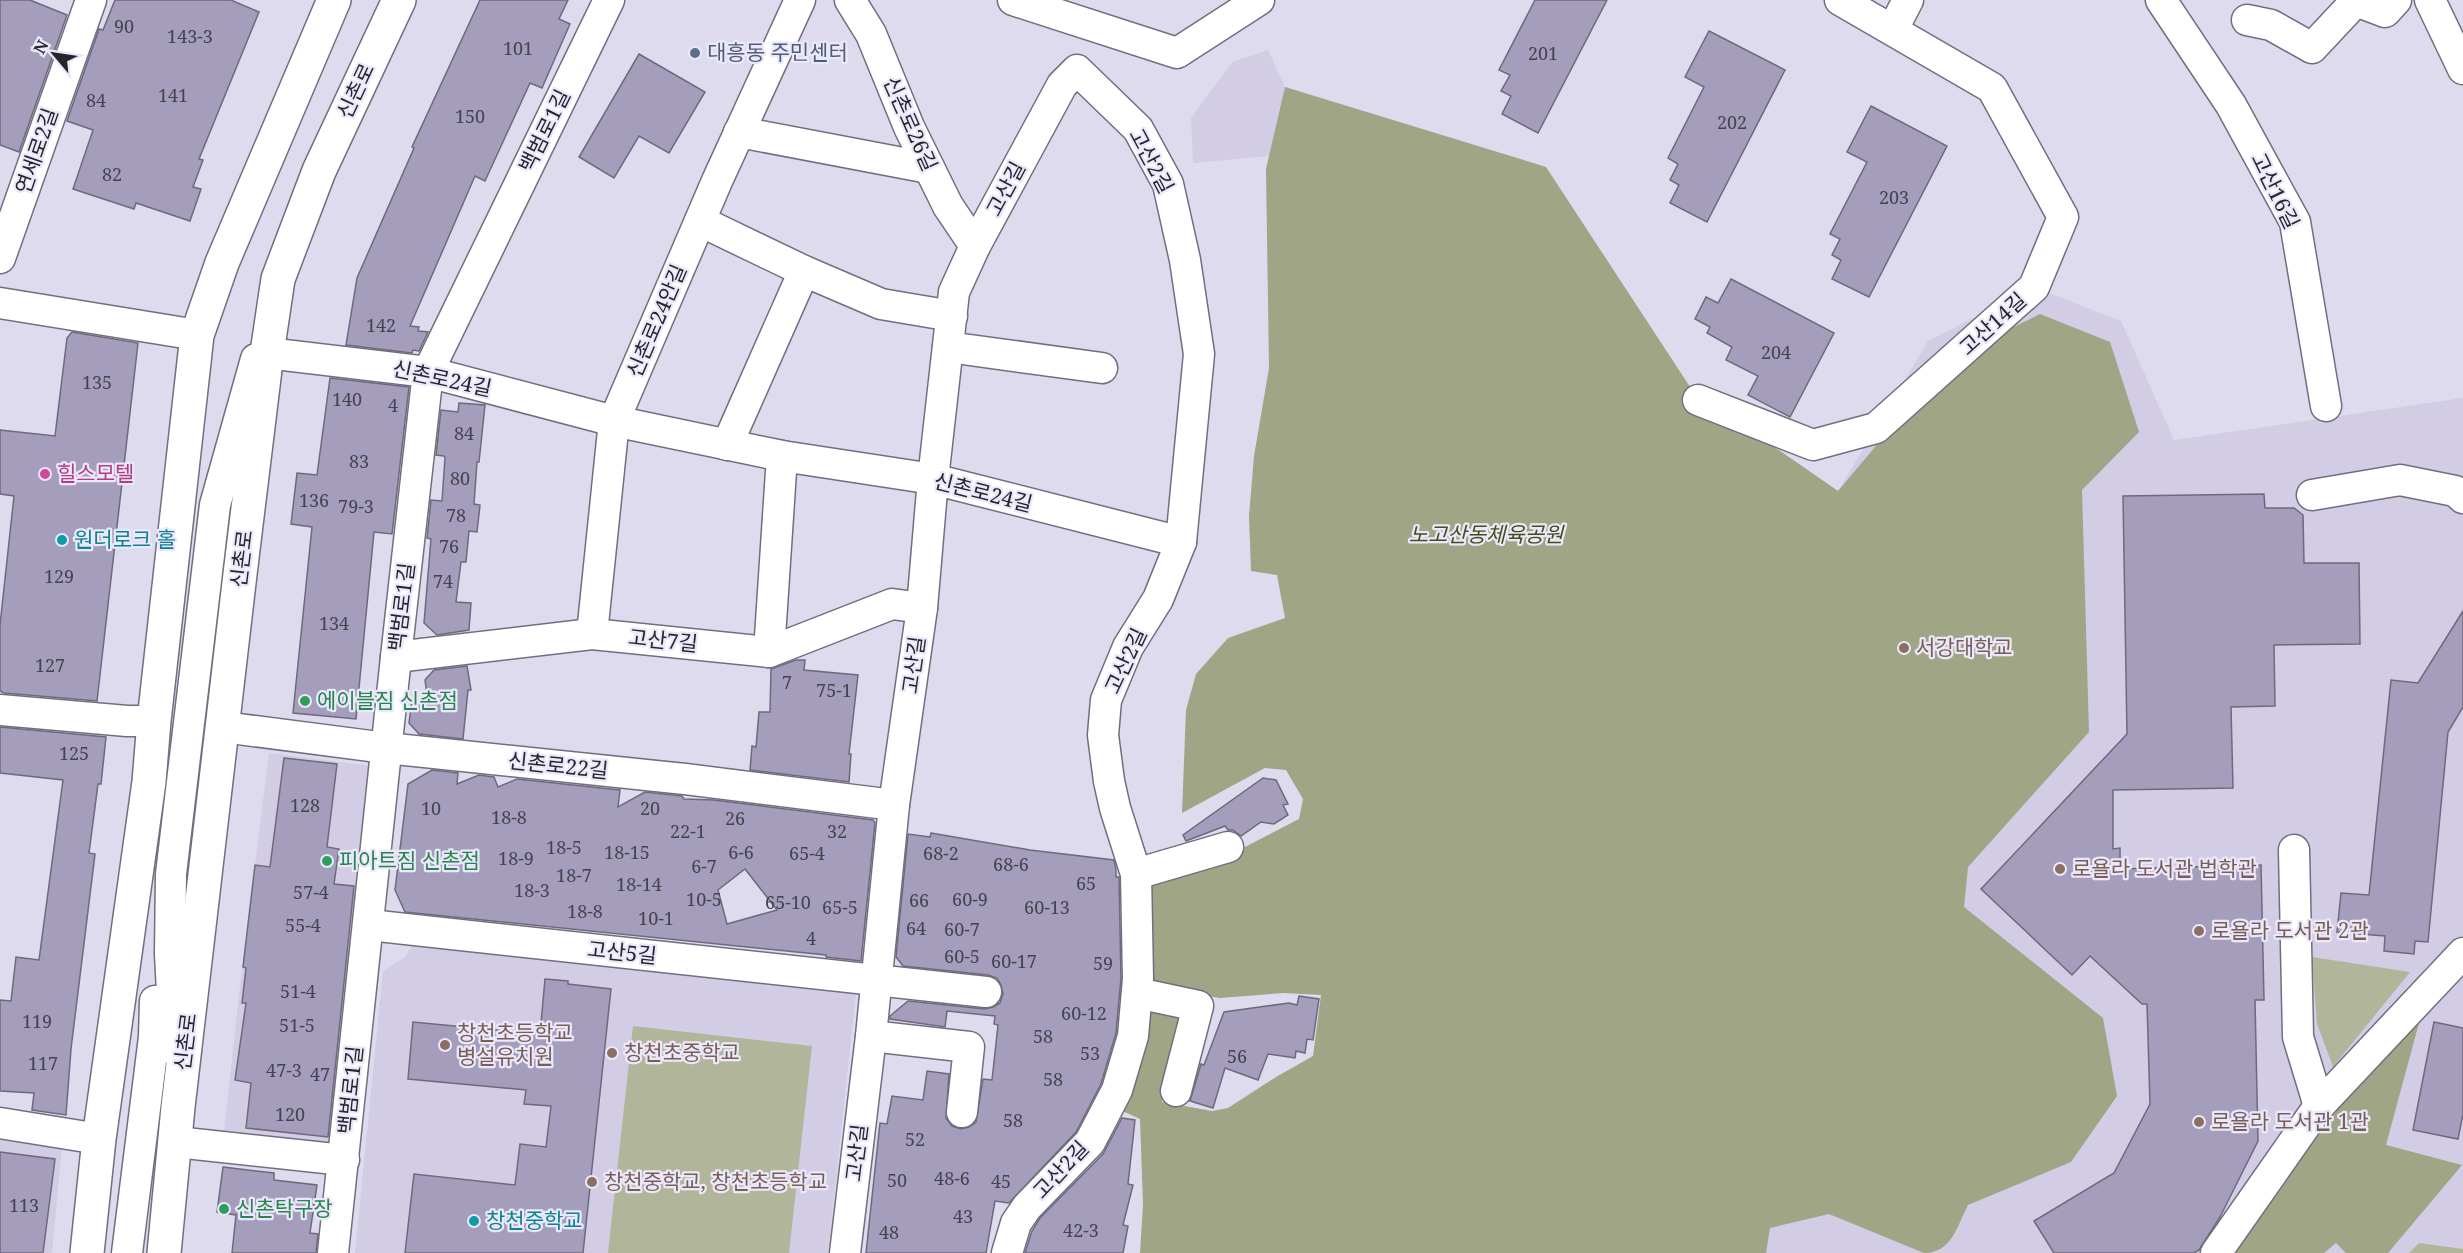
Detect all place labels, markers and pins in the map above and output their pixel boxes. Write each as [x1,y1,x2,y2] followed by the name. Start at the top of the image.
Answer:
[707,38,848,66] place label: 대흥동 주민센터
[688,46,702,60] marker: 대흥동 주민센터
[57,459,134,487] place label: 힐스모텔
[38,467,52,481] marker: 힐스모텔
[74,525,176,553] place label: 원더로크 홀
[55,533,69,547] marker: 원더로크 홀
[1916,633,2013,661] place label: 서강대학교
[1897,641,1911,655] marker: 서강대학교
[317,686,458,714] place label: 에이블짐 신촌점
[298,694,312,708] marker: 에이블짐 신촌점
[339,846,480,874] place label: 피아트짐 신촌점
[320,854,334,868] marker: 피아트짐 신촌점
[2072,854,2257,882] place label: 로욜라 도서관 법학관
[2053,862,2067,876] marker: 로욜라 도서관 법학관
[2211,916,2369,944] place label: 로욜라 도서관 2관
[2192,924,2206,938] marker: 로욜라 도서관 2관
[457,1018,573,1070] place label: 창천초등학교 병설유치원
[438,1038,452,1052] marker: 창천초등학교 병설유치원
[624,1038,740,1066] place label: 창천초중학교
[605,1046,619,1060] marker: 창천초중학교
[2211,1107,2369,1135] place label: 로욜라 도서관 1관
[2192,1115,2206,1129] marker: 로욜라 도서관 1관
[604,1167,827,1195] place label: 창천중학교, 창천초등학교
[585,1175,599,1189] marker: 창천중학교, 창천초등학교
[236,1194,333,1222] place label: 신촌탁구장
[217,1202,231,1216] marker: 신촌탁구장
[486,1206,583,1234] place label: 창천중학교
[467,1214,481,1228] marker: 창천중학교

